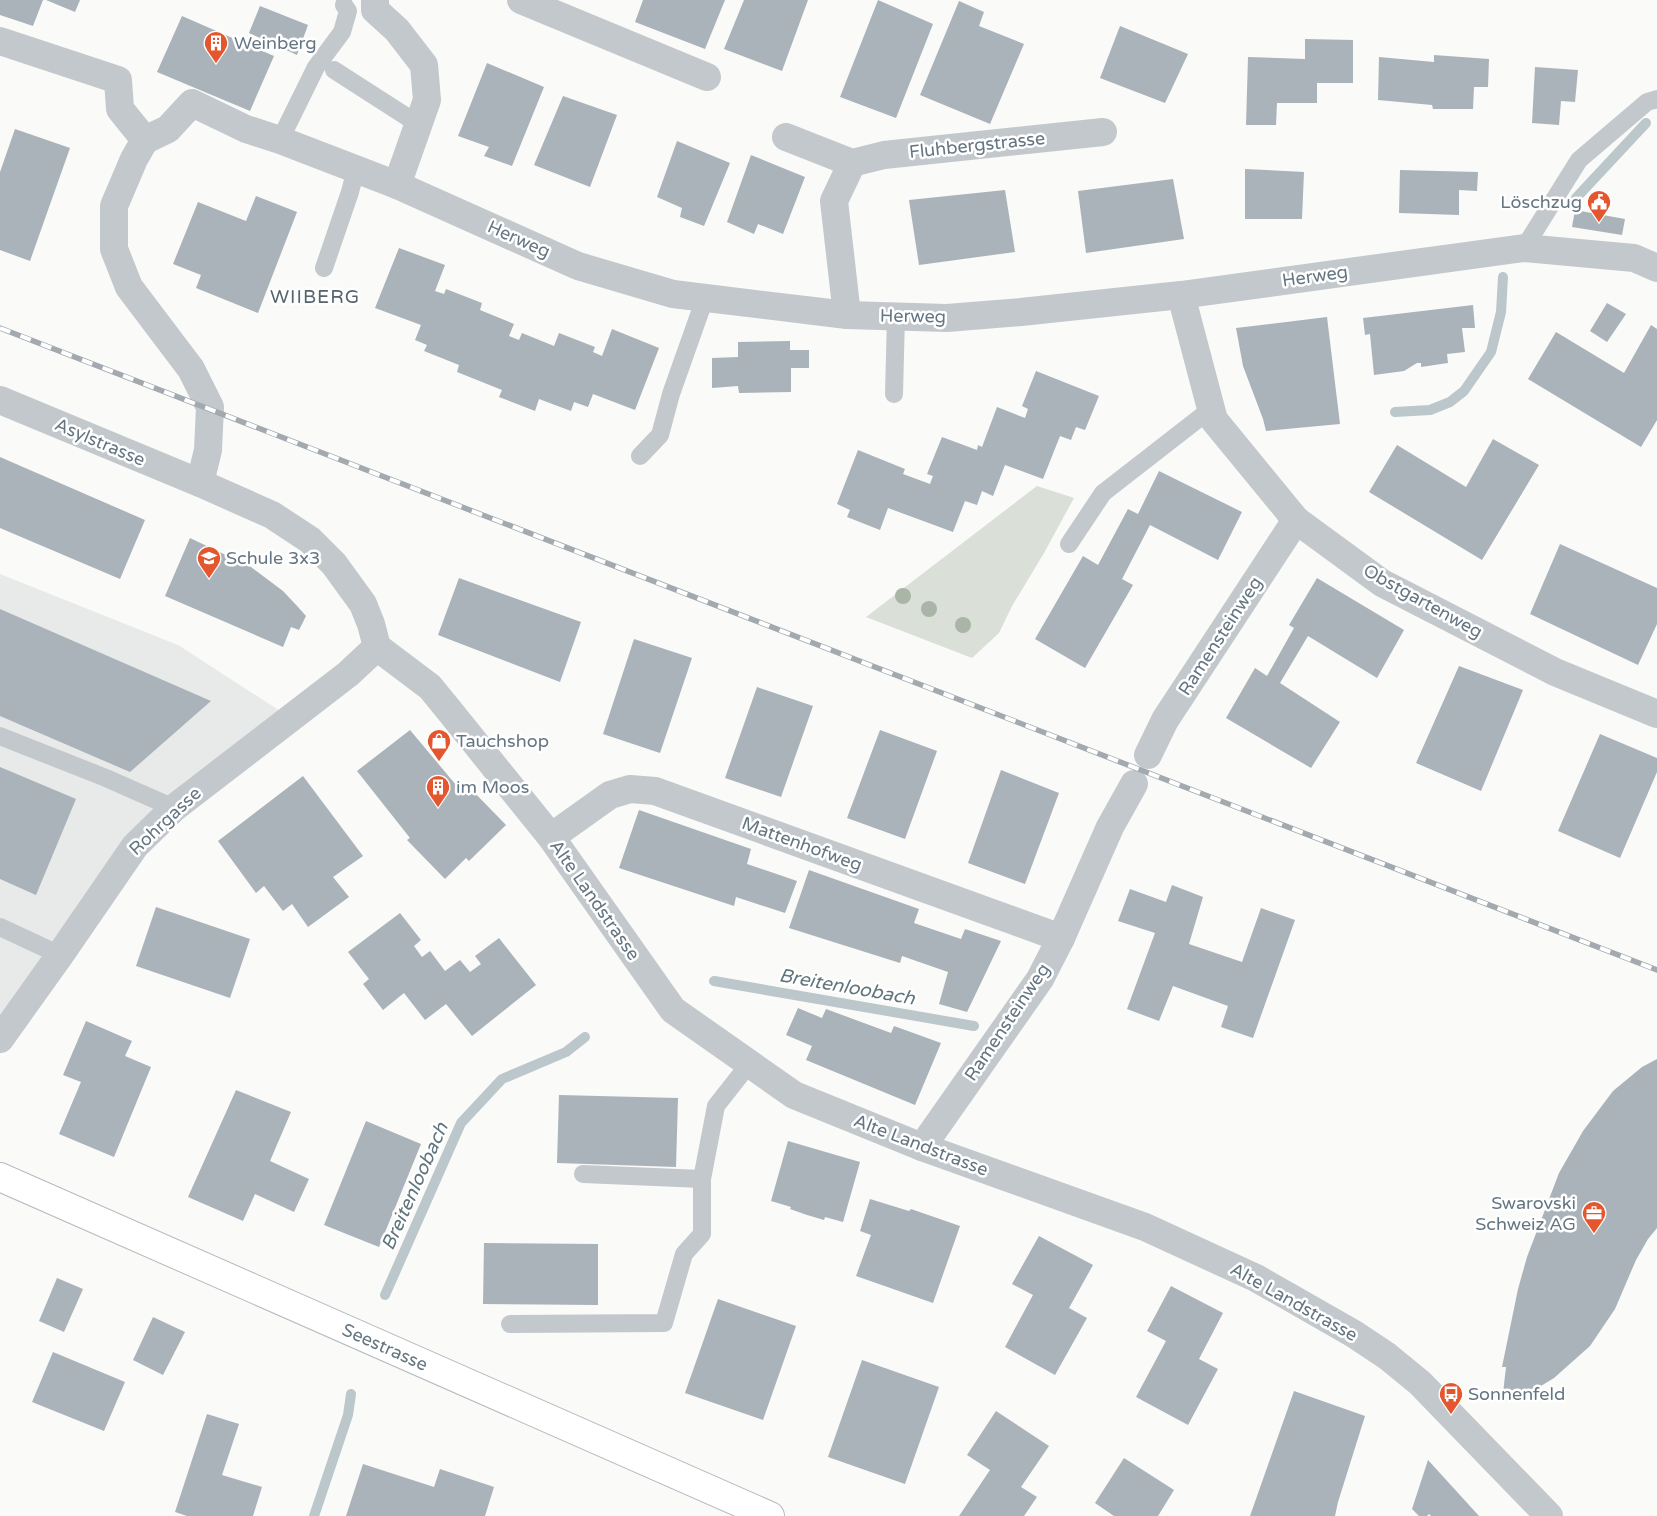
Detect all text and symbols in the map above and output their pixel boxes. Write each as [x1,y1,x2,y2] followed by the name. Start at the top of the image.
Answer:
[203,30,229,64] building icon: Weinberg
[234,32,317,54] place label: Weinberg
[908,127,1046,163] street label: Fluhbergstrasse
[1586,189,1612,223] public building icon: Löschzug
[1500,191,1582,213] place label: Löschzug
[484,216,554,262] street label: Herweg
[1281,261,1349,291] street label: Herweg
[270,286,360,308] district label: WIIBERG
[880,304,946,328] street label: Herweg
[51,413,149,471] street label: Asylstrasse
[196,545,222,579] school or university icon: Schule 3x3
[226,547,320,569] place label: Schule 3x3
[1360,559,1486,643] street label: Obstgartenweg
[1173,573,1267,699] street label: Ramensteinweg
[426,728,452,762] shop icon: Tauchshop
[456,730,549,752] place label: Tauchshop
[425,774,451,808] building icon: im Moos
[456,776,529,798] place label: im Moos
[124,782,206,860] street label: Rohrgasse
[739,812,865,876] street label: Mattenhofweg
[545,835,645,965] street label: Alte Landstrasse
[960,959,1054,1085] street label: Ramensteinweg
[777,964,917,1010] water label: Breitenloobach
[851,1109,991,1181] street label: Alte Landstrasse
[377,1119,453,1254] water label: Breitenloobach
[1475,1192,1576,1235] place label: Swarovski Schweiz AG
[1581,1200,1607,1234] office icon: Swarovski Schweiz AG
[1227,1258,1361,1346] street label: Alte Landstrasse
[339,1318,431,1376] street label: Seestrasse
[1438,1381,1464,1415] bus stop icon: Sonnenfeld
[1468,1383,1565,1405] place label: Sonnenfeld

